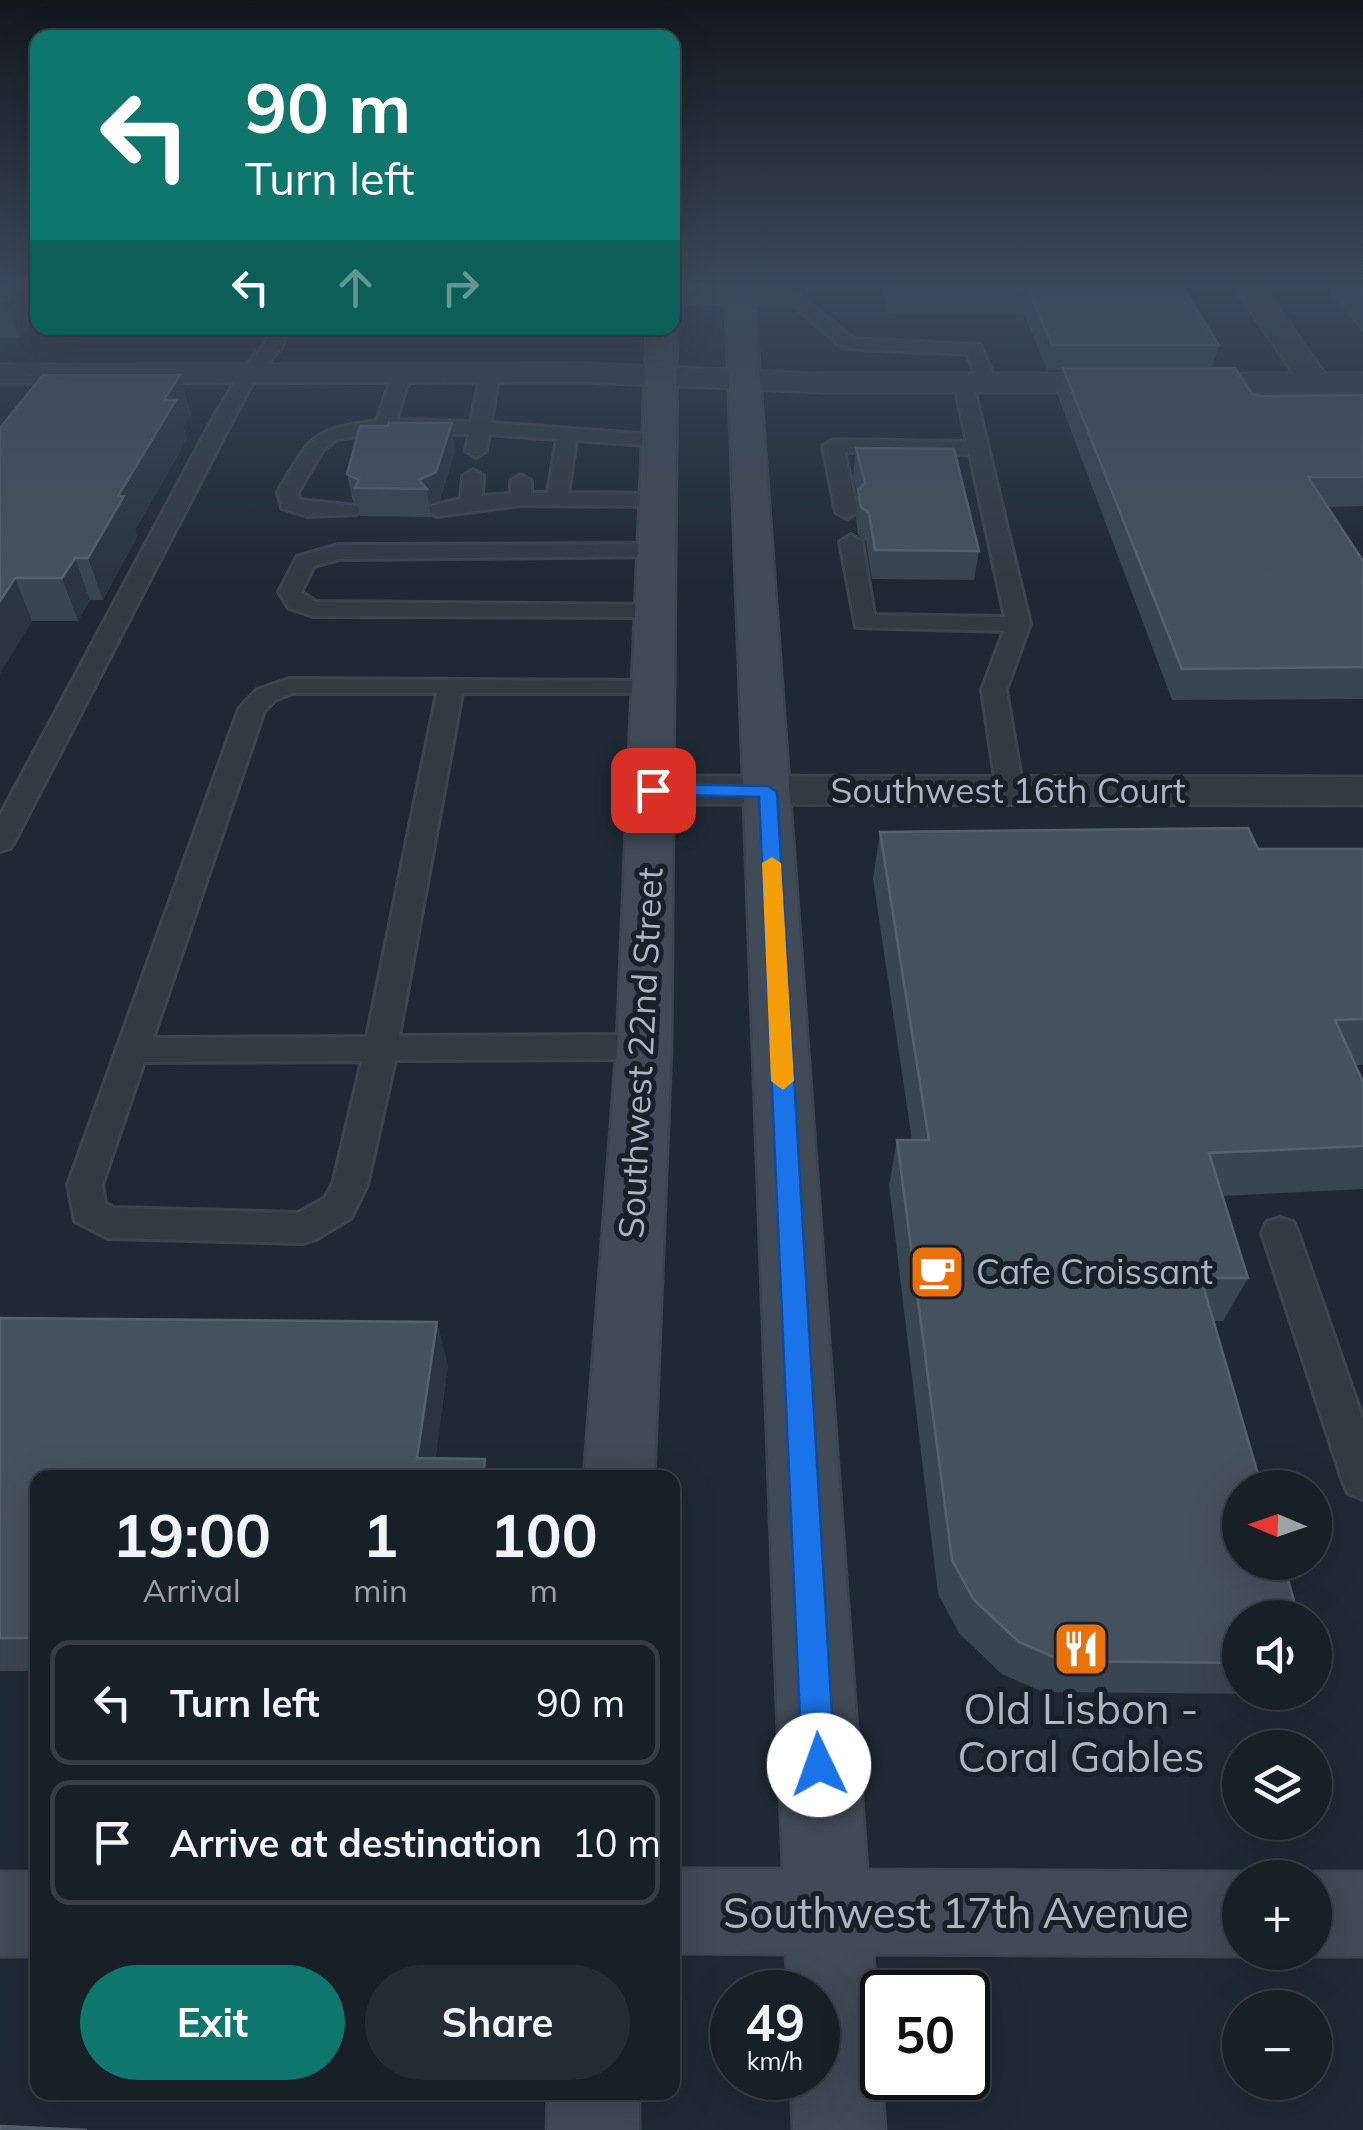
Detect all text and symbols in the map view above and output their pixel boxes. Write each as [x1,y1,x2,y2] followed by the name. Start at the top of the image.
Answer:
[245,63,411,151] text: 90 m
[80,70,210,200] icon: left
[245,150,414,206] text: Turn left
[223,260,278,315] icon: left
[328,260,383,315] icon: ahead
[433,260,488,315] icon: right
[611,748,696,833] pin
[626,763,681,818] icon: arrive
[830,768,1186,812] street label: Southwest 16th Court
[608,866,672,1240] street label: Southwest 22nd Street
[907,1242,967,1302] cafe icon: Cafe Croissant
[976,1249,1213,1293] place label: Cafe Croissant
[1222,1470,1332,1580] north arrow
[1222,1470,1332,2100] map controls
[112,1497,271,1572] text: 19:00
[362,1497,398,1572] text: 1
[490,1497,598,1572] text: 100
[143,1570,241,1610] text: Arrival
[353,1570,408,1610] text: min
[530,1570,558,1610] text: m
[1222,1600,1332,1710] button: sound
[1051,1619,1111,1679] restaurant icon: Old Lisbon - Coral Gables
[85,1675,140,1730] icon: left
[170,1679,320,1727] text: Turn left
[536,1679,625,1727] text: 90 m
[957,1682,1205,1783] place label: Old Lisbon - Coral Gables
[767,1713,871,1817] position arrow
[1222,1730,1332,1840] button: layers
[85,1815,140,1870] icon: arrive
[170,1819,542,1867] text: Arrive at destination
[572,1819,661,1867] text: 10 m
[1222,1860,1332,1970] button: +
[723,1886,1189,1939] street label: Southwest 17th Avenue
[80,1965,345,2080] button: Exit
[365,1965,630,2080] button: Share
[860,1970,990,2100] speed limit sign: 50
[1222,1990,1332,2100] button: −
[745,1991,805,2054] text: 49
[747,2045,803,2076] text: km/h

